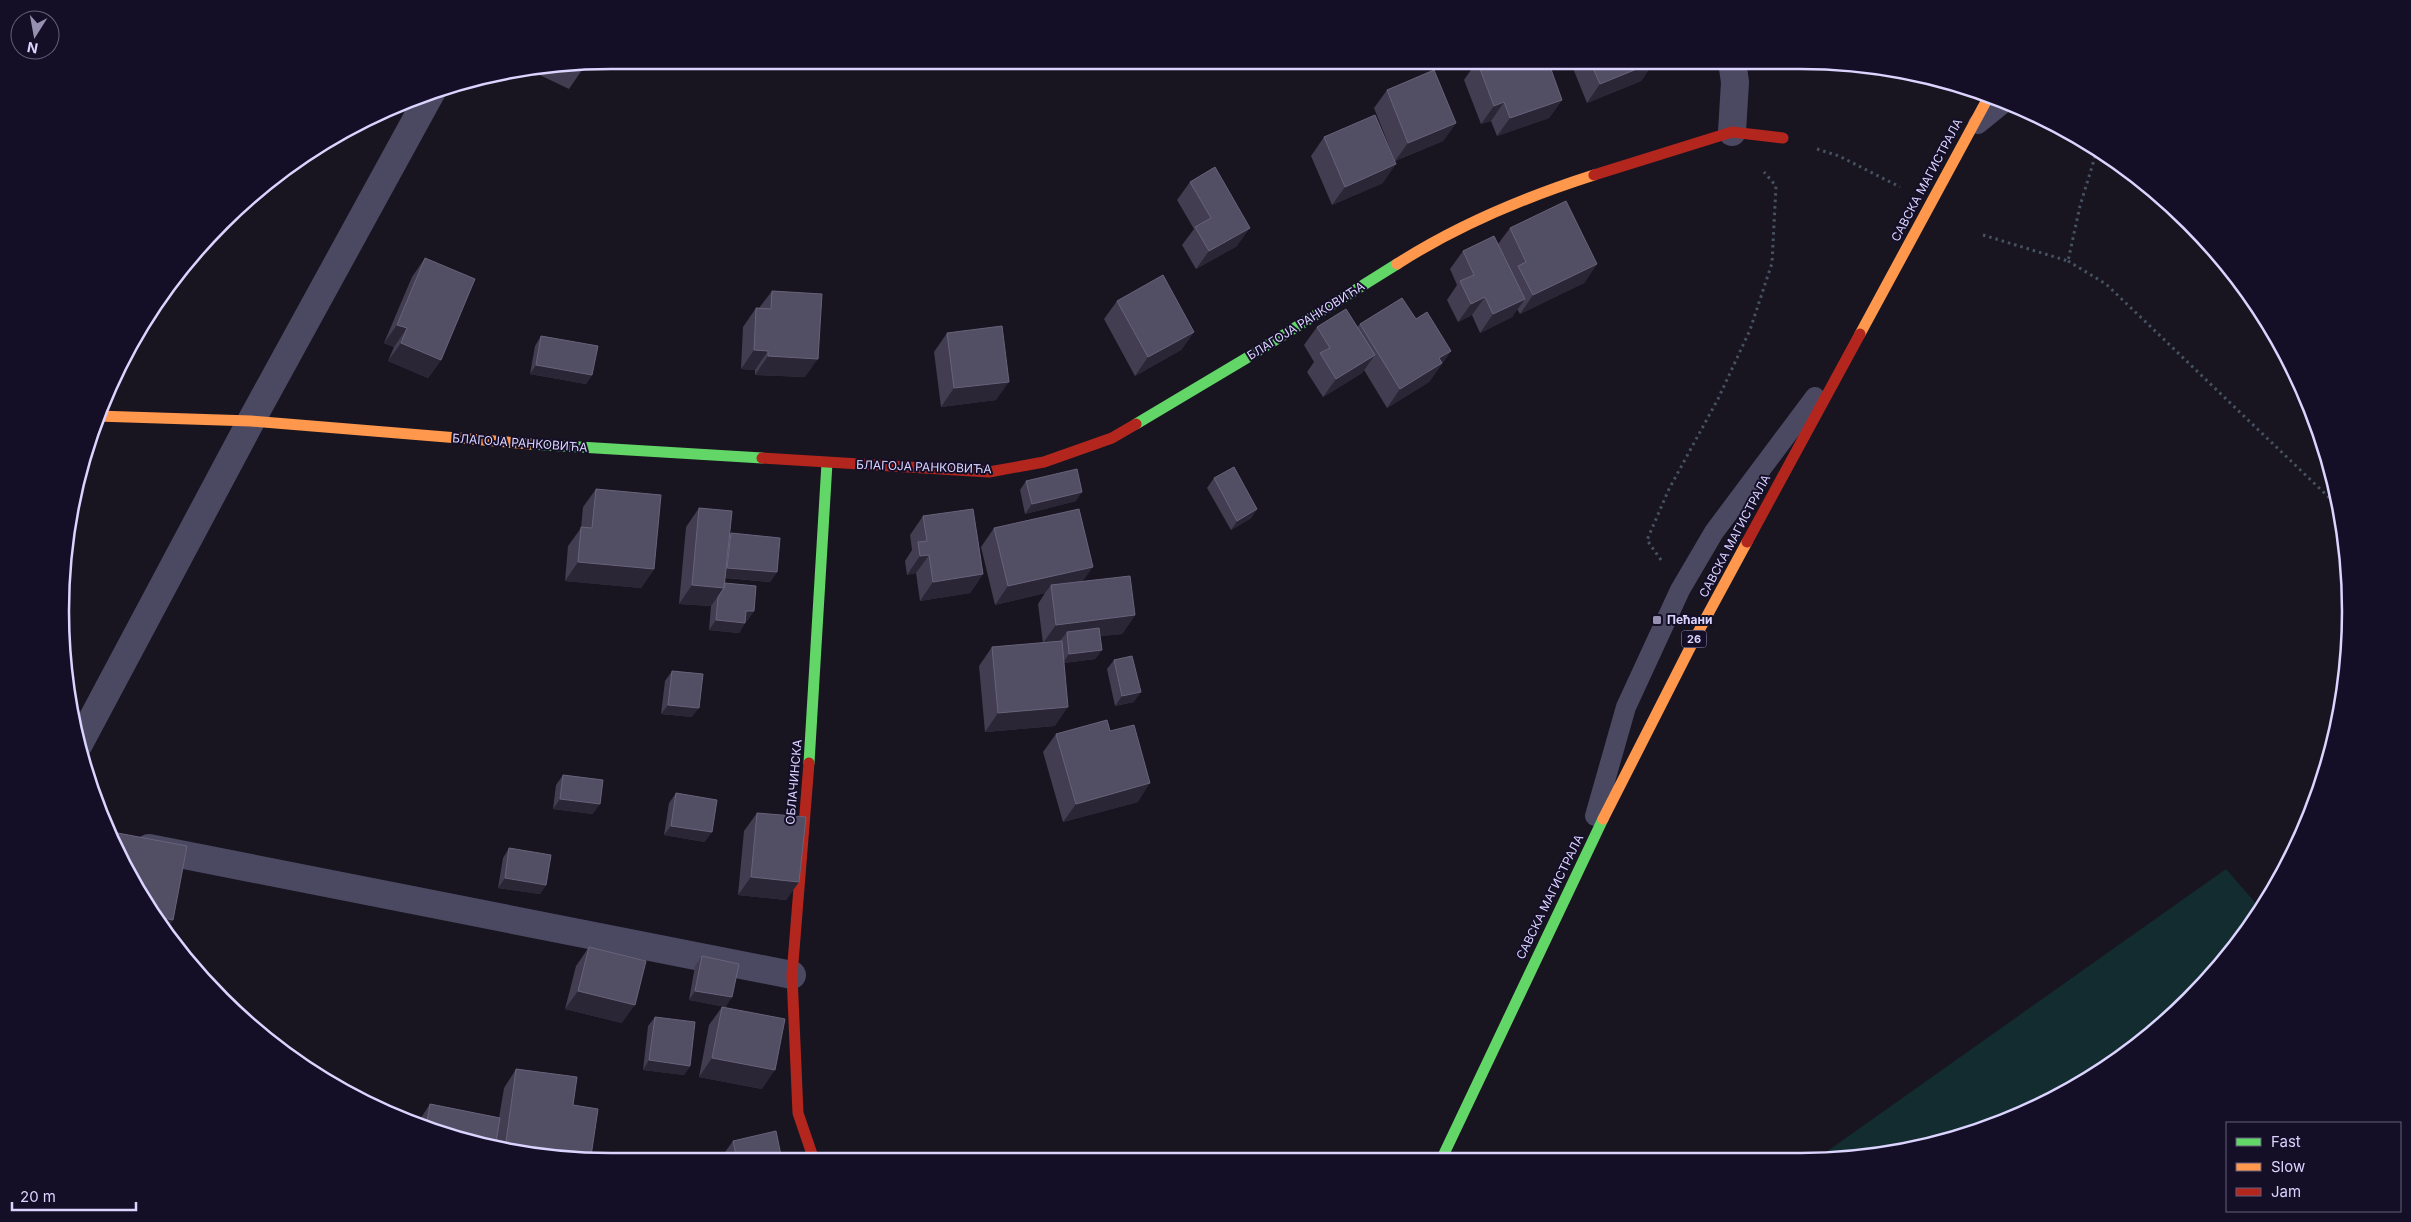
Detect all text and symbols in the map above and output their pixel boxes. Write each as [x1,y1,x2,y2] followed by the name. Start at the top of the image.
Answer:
[10,10,60,60] north arrow
[26,39,39,58] text: N
[1888,116,1965,244] street label: САВСКА МАГИСТРАЛА
[1244,278,1367,363] street label: БЛАГОЈА РАНКОВИЋА
[452,430,588,455] street label: БЛАГОЈА РАНКОВИЋА
[856,457,992,476] street label: БЛАГОЈА РАНКОВИЋА
[1696,472,1773,600] street label: САВСКА МАГИСТРАЛА
[1667,612,1713,627] place label: Пећани
[1651,614,1663,626] marker: Пећани
[1682,630,1706,648] road number: 26
[782,739,805,825] street label: ОБЛАЧИНСКА
[1513,832,1586,962] street label: САВСКА МАГИСТРАЛА
[2226,1122,2401,1212] legend
[2271,1132,2301,1151] text: Fast
[2271,1157,2305,1176] text: Slow
[12,1180,136,1212] scale bar
[2271,1182,2301,1201] text: Jam
[20,1187,56,1206] text: 20 m

